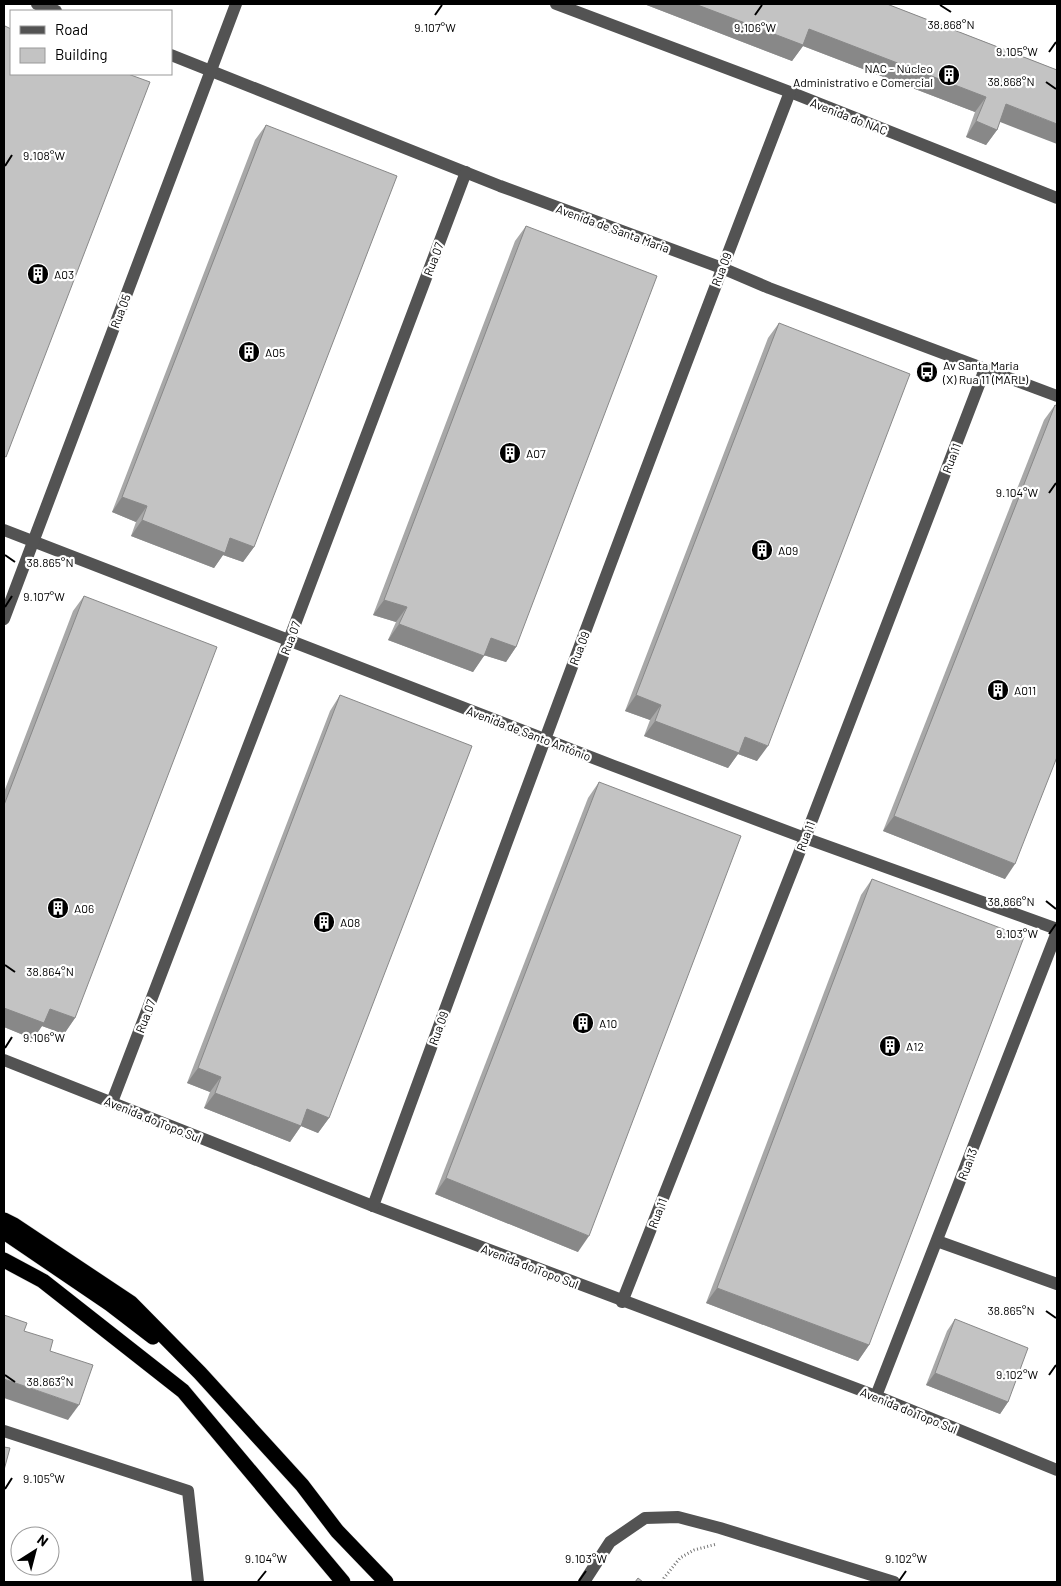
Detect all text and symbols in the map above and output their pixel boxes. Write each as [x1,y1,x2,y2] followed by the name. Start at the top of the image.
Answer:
[10,10,172,75] legend
[927,17,975,31] text: 38.868°N
[55,20,88,38] text: Road
[414,20,456,34] text: 9.107°W
[734,20,776,34] text: 9.106°W
[996,44,1038,58] text: 9.105°W
[55,45,108,63] text: Building
[793,61,933,89] place label: NAC - Núcleo Administrativo e Comercial
[937,63,961,87] building icon: NAC - Núcleo Administrativo e Comercial
[987,74,1035,88] text: 38.868°N
[808,95,890,137] street label: Avenida do NAC
[23,148,65,162] text: 9.108°W
[554,201,672,255] street label: Avenida de Santa Maria
[420,240,446,278] street label: Rua 07
[708,250,734,288] street label: Rua 09
[26,262,50,286] building icon: A03
[54,267,74,281] place label: A03
[107,292,133,330] street label: Rua 05
[237,340,261,364] building icon: A05
[265,345,285,359] place label: A05
[942,358,1029,386] place label: Av Santa Maria (X) Rua 11 (MARL)
[915,360,939,384] bus stop icon: Av Santa Maria (X) Rua 11 (MARL)
[498,441,522,465] building icon: A07
[939,441,963,475] street label: Rua 11
[526,446,546,460] place label: A07
[996,485,1039,499] text: 9.104°W
[750,538,774,562] building icon: A09
[778,543,798,557] place label: A09
[26,555,74,569] text: 38.865°N
[23,589,65,603] text: 9.107°W
[277,619,303,657] street label: Rua 07
[566,629,592,667] street label: Rua 09
[986,678,1010,702] building icon: A011
[1014,683,1036,697] place label: A011
[465,703,593,763] street label: Avenida de Santo António
[793,819,817,853] street label: Rua 11
[987,894,1035,908] text: 38.866°N
[46,896,70,920] building icon: A06
[74,901,94,915] place label: A06
[312,910,336,934] building icon: A08
[340,915,360,929] place label: A08
[996,926,1038,940] text: 9.103°W
[26,964,74,978] text: 38.864°N
[132,997,158,1035] street label: Rua 07
[425,1009,451,1047] street label: Rua 09
[571,1011,595,1035] building icon: A10
[599,1016,617,1030] place label: A10
[23,1030,65,1044] text: 9.106°W
[878,1034,902,1058] building icon: A12
[906,1039,924,1053] place label: A12
[103,1093,203,1145] street label: Avenida do Topo Sul
[955,1146,979,1182] street label: Rua 13
[645,1196,669,1230] street label: Rua 11
[479,1241,581,1291] street label: Avenida do Topo Sul
[987,1303,1035,1317] text: 38.865°N
[996,1367,1039,1381] text: 9.102°W
[26,1374,74,1388] text: 38.863°N
[859,1384,959,1436] street label: Avenida do Topo Sul
[23,1471,65,1485] text: 9.105°W
[10,1526,60,1576] north arrow
[34,1530,52,1550] text: N
[245,1551,288,1565] text: 9.104°W
[565,1551,607,1565] text: 9.103°W
[885,1551,928,1565] text: 9.102°W

